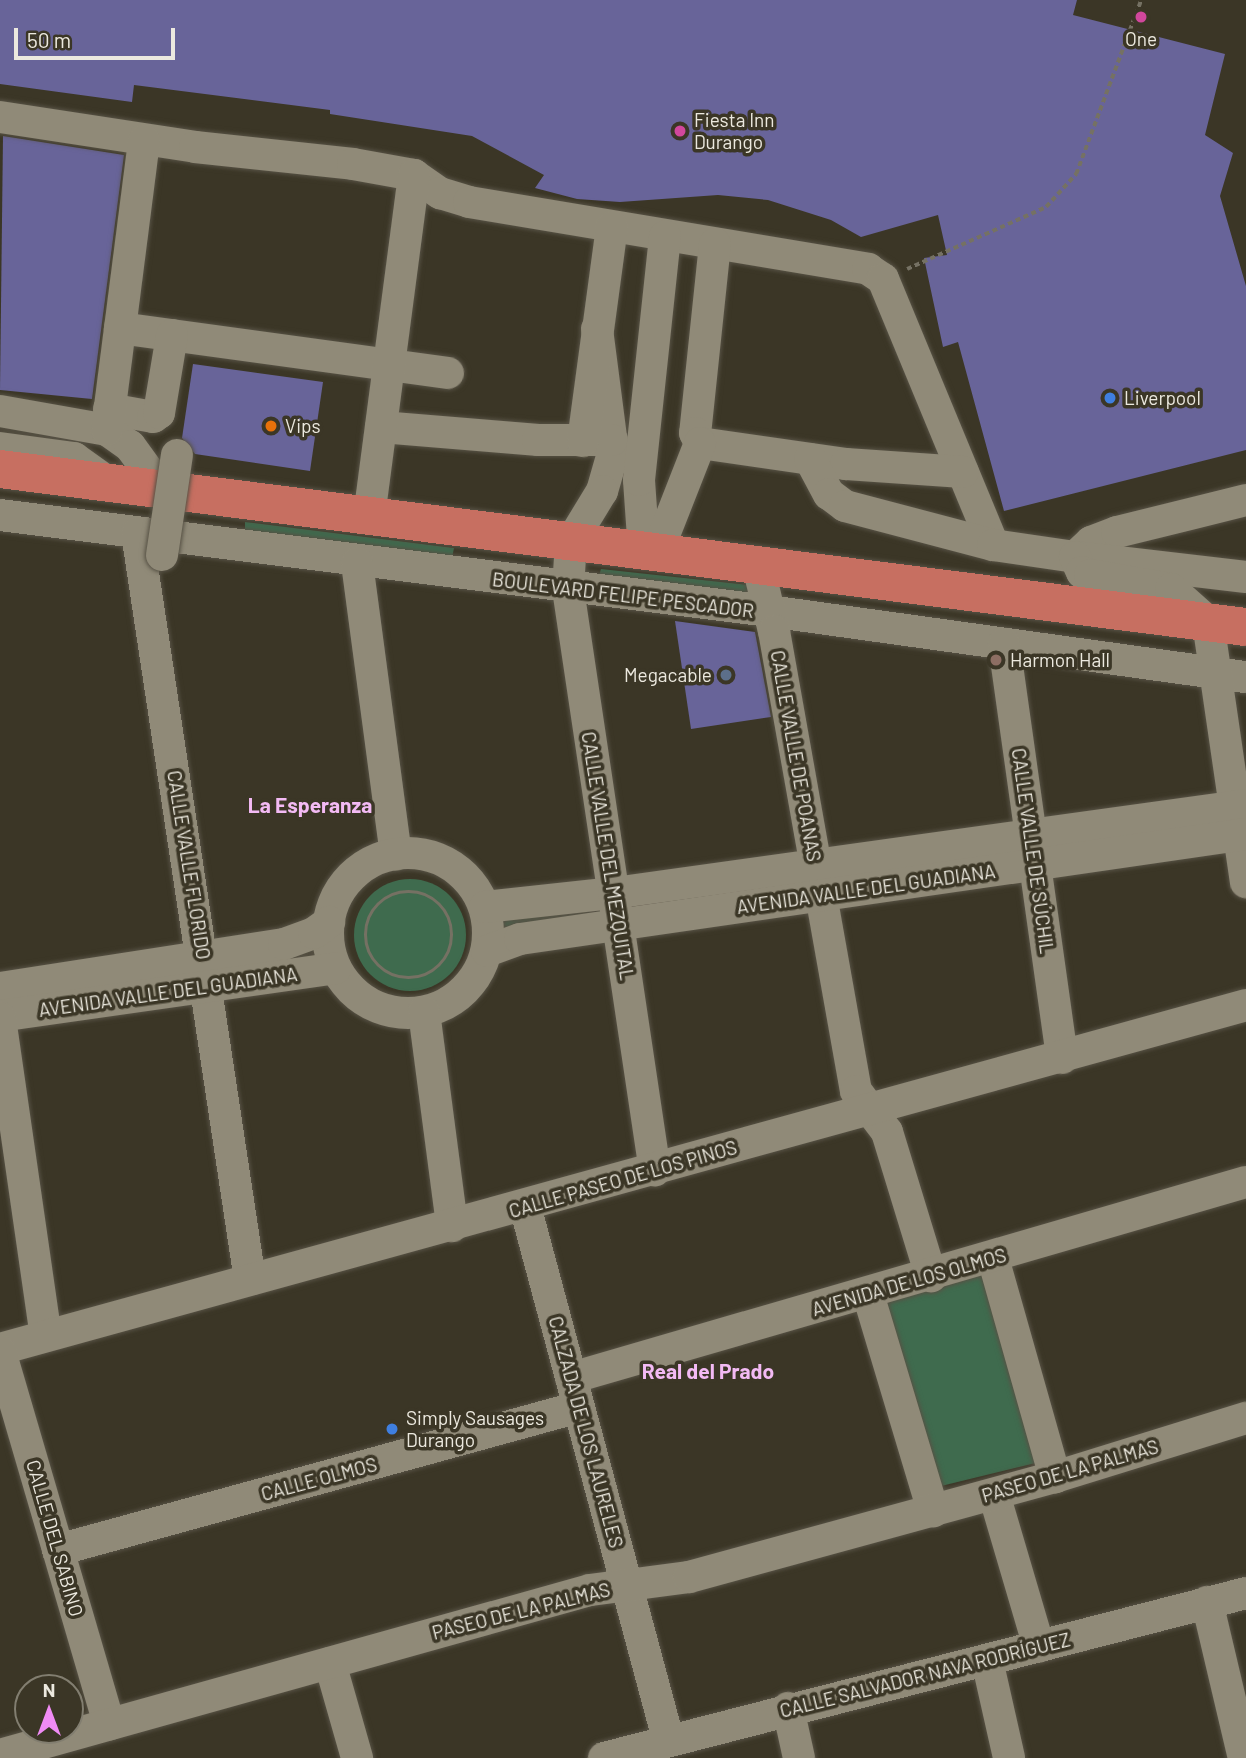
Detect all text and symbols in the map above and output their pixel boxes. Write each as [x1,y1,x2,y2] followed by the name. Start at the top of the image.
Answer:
[1133,9,1149,25] marker: One
[18,14,178,58] scale bar
[27,27,71,52] text: 50 m
[1125,28,1157,50] place label: One
[694,109,775,153] place label: Fiesta Inn Durango
[672,123,688,139] marker: Fiesta Inn Durango
[1124,387,1201,409] place label: Liverpool
[1102,390,1118,406] marker: Liverpool
[285,415,321,437] place label: Vips
[263,418,279,434] marker: Vips
[491,568,755,622] street label: BOULEVARD FELIPE PESCADOR
[766,649,826,863] street label: CALLE VALLE DE POANAS
[1010,649,1110,671] place label: Harmon Hall
[988,652,1004,668] marker: Harmon Hall
[624,664,712,686] place label: Megacable
[718,667,734,683] marker: Megacable
[577,730,639,982] street label: CALLE VALLE DEL MEZQUITAL
[1007,747,1059,955] street label: CALLE VALLE DE SÚCHIL
[163,769,215,961] street label: CALLE VALLE FLORIDO
[248,792,372,818] district label: La Esperanza
[735,860,997,918] street label: AVENIDA VALLE DEL GUADIANA
[37,963,299,1021] street label: AVENIDA VALLE DEL GUADIANA
[506,1135,740,1223] street label: CALLE PASEO DE LOS PINOS
[809,1243,1009,1321] street label: AVENIDA DE LOS OLMOS
[544,1314,628,1550] street label: CALZADA DE LOS LAURELES
[642,1358,774,1384] district label: Real del Prado
[406,1407,544,1451] place label: Simply Sausages Durango
[384,1421,400,1437] marker: Simply Sausages Durango
[979,1435,1161,1507] street label: PASEO DE LA PALMAS
[259,1453,379,1505] street label: CALLE OLMOS
[22,1457,88,1619] street label: CALLE DEL SABINO
[430,1578,612,1644] street label: PASEO DE LA PALMAS
[777,1628,1073,1722] street label: CALLE SALVADOR NAVA RODRÍGUEZ
[14,1674,84,1744] north arrow
[43,1678,55,1701] text: N

